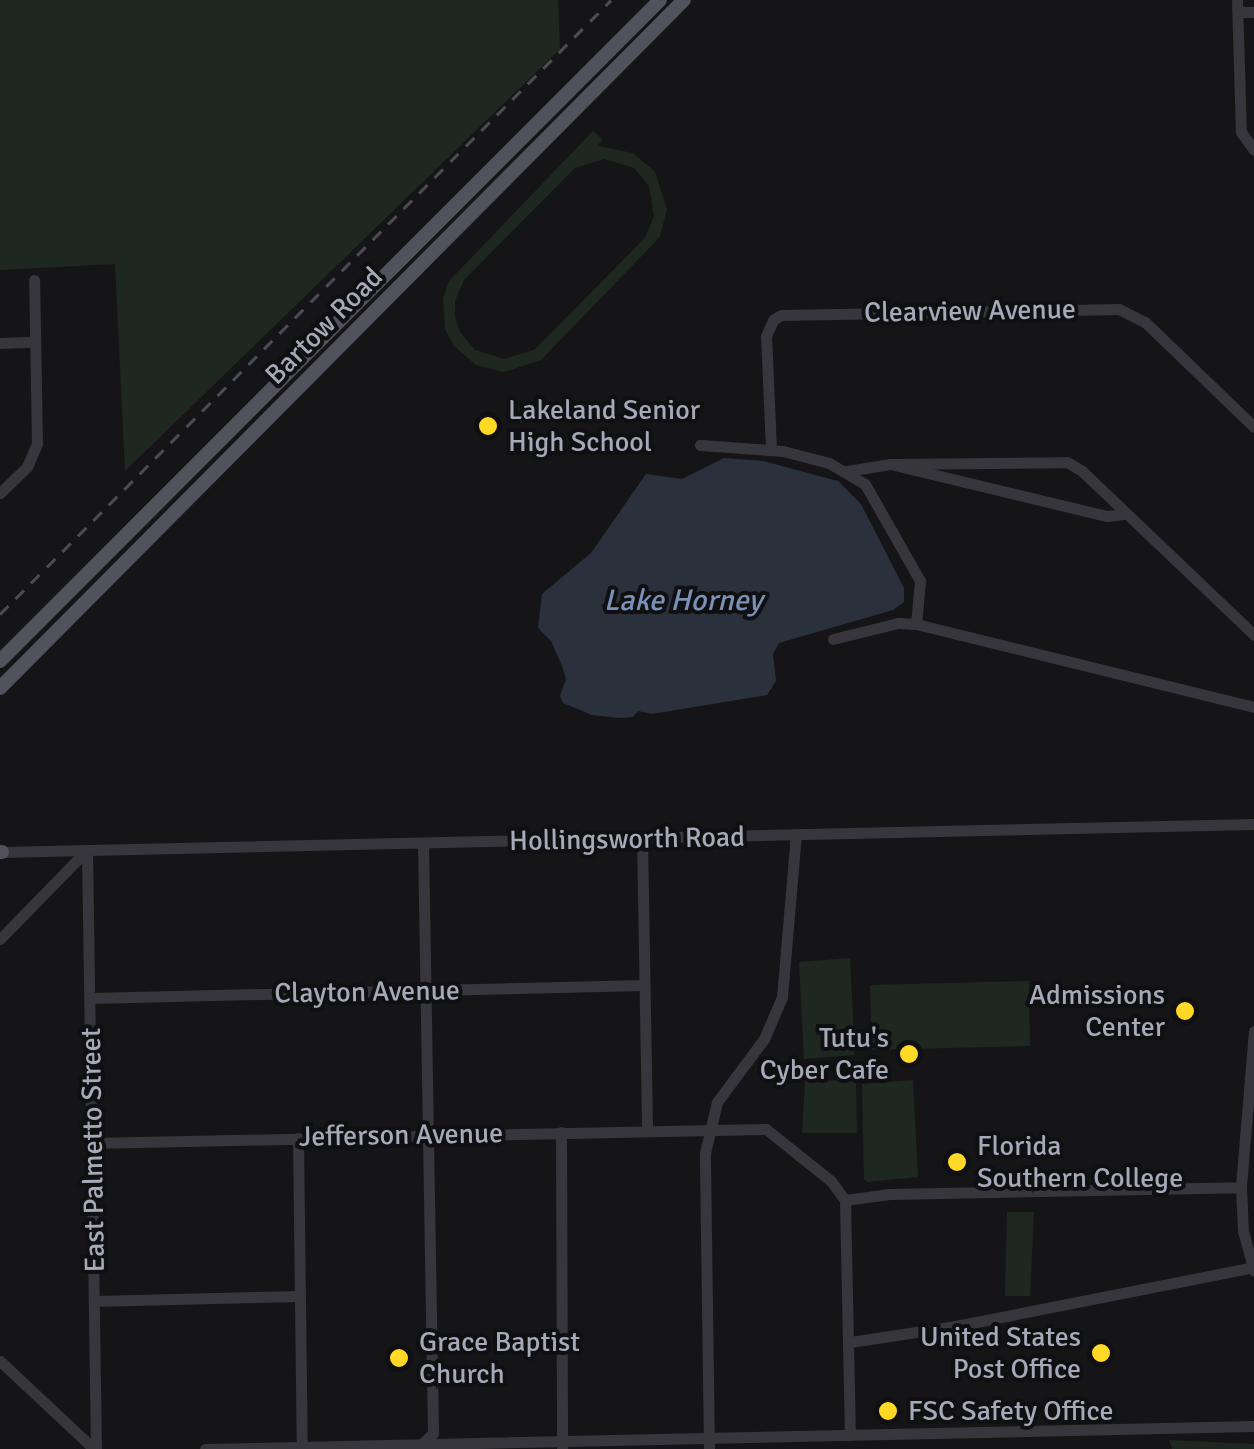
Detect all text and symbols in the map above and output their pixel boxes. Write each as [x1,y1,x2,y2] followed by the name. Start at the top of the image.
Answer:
[258,260,390,392] street label: Bartow Road
[864,292,1076,330] street label: Clearview Avenue
[508,393,700,459] place label: Lakeland Senior High School
[477,415,499,437] marker: Lakeland Senior High School
[604,583,762,619] water label: Lake Horney
[509,820,745,858] street label: Hollingsworth Road
[274,974,460,1010] street label: Clayton Avenue
[1029,978,1165,1044] place label: Admissions Center
[1174,1000,1196,1022] marker: Admissions Center
[760,1021,889,1087] place label: Tutu's Cyber Cafe
[74,1027,112,1273] street label: East Palmetto Street
[898,1043,920,1065] marker: Tutu's Cyber Cafe
[299,1116,503,1154] street label: Jefferson Avenue
[977,1129,1183,1195] place label: Florida Southern College
[946,1151,968,1173] marker: Florida Southern College
[920,1320,1081,1386] place label: United States Post Office
[419,1325,580,1391] place label: Grace Baptist Church
[1090,1342,1112,1364] marker: United States Post Office
[388,1347,410,1369] marker: Grace Baptist Church
[908,1394,1114,1428] place label: FSC Safety Office
[877,1400,899,1422] marker: FSC Safety Office

